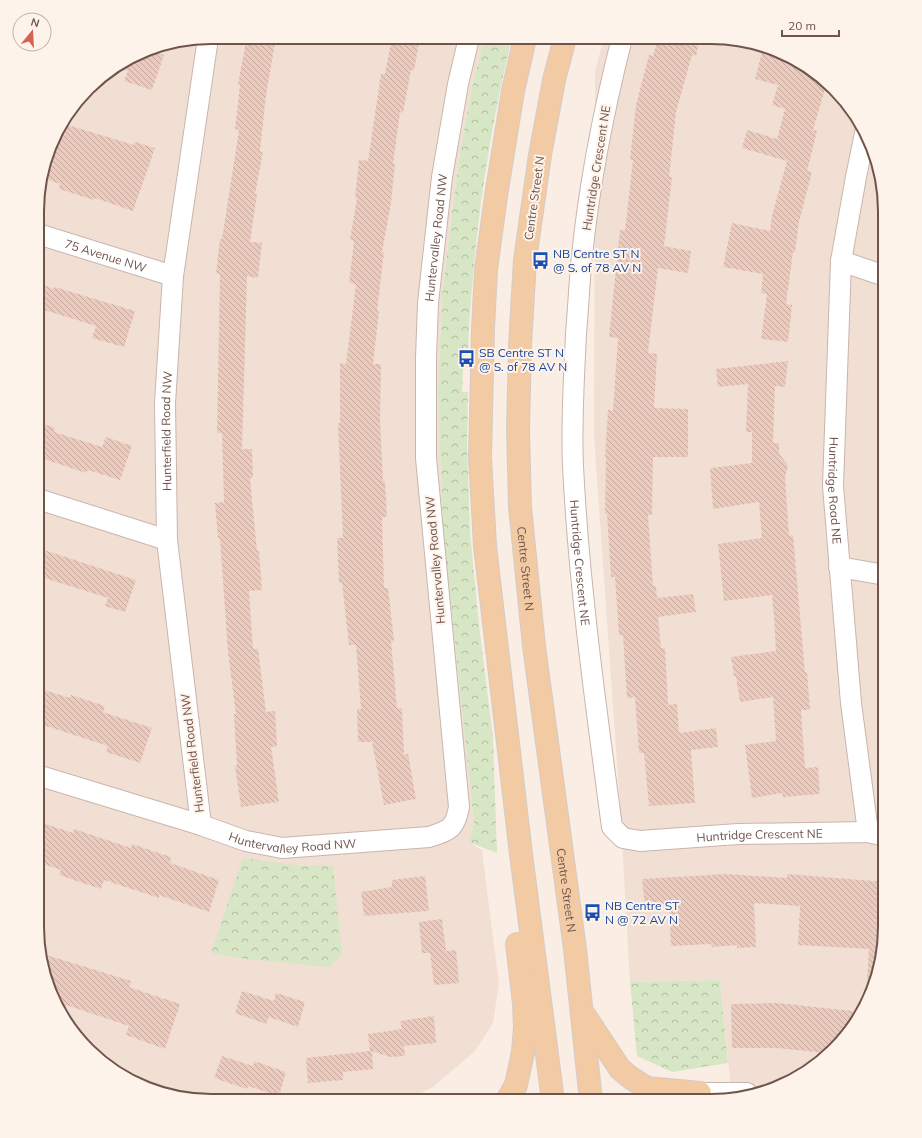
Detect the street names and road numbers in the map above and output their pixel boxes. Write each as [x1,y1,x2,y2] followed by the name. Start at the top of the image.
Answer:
[579,104,613,232] street label: Huntridge Crescent NE
[521,155,547,241] street label: Centre Street N
[421,173,450,302] street label: Huntervalley Road NW
[63,235,149,275] street label: 75 Avenue NW
[157,371,174,491] street label: Hunterfield Road NW
[826,437,845,545] street label: Huntridge Road NE
[422,495,448,625] street label: Huntervalley Road NW
[567,499,594,626] street label: Huntridge Crescent NE
[515,526,538,612] street label: Centre Street N
[177,693,207,813] street label: Hunterfield Road NW
[696,825,823,844] street label: Huntridge Crescent NE
[227,828,357,855] street label: Huntervalley Road NW
[554,847,580,933] street label: Centre Street N

